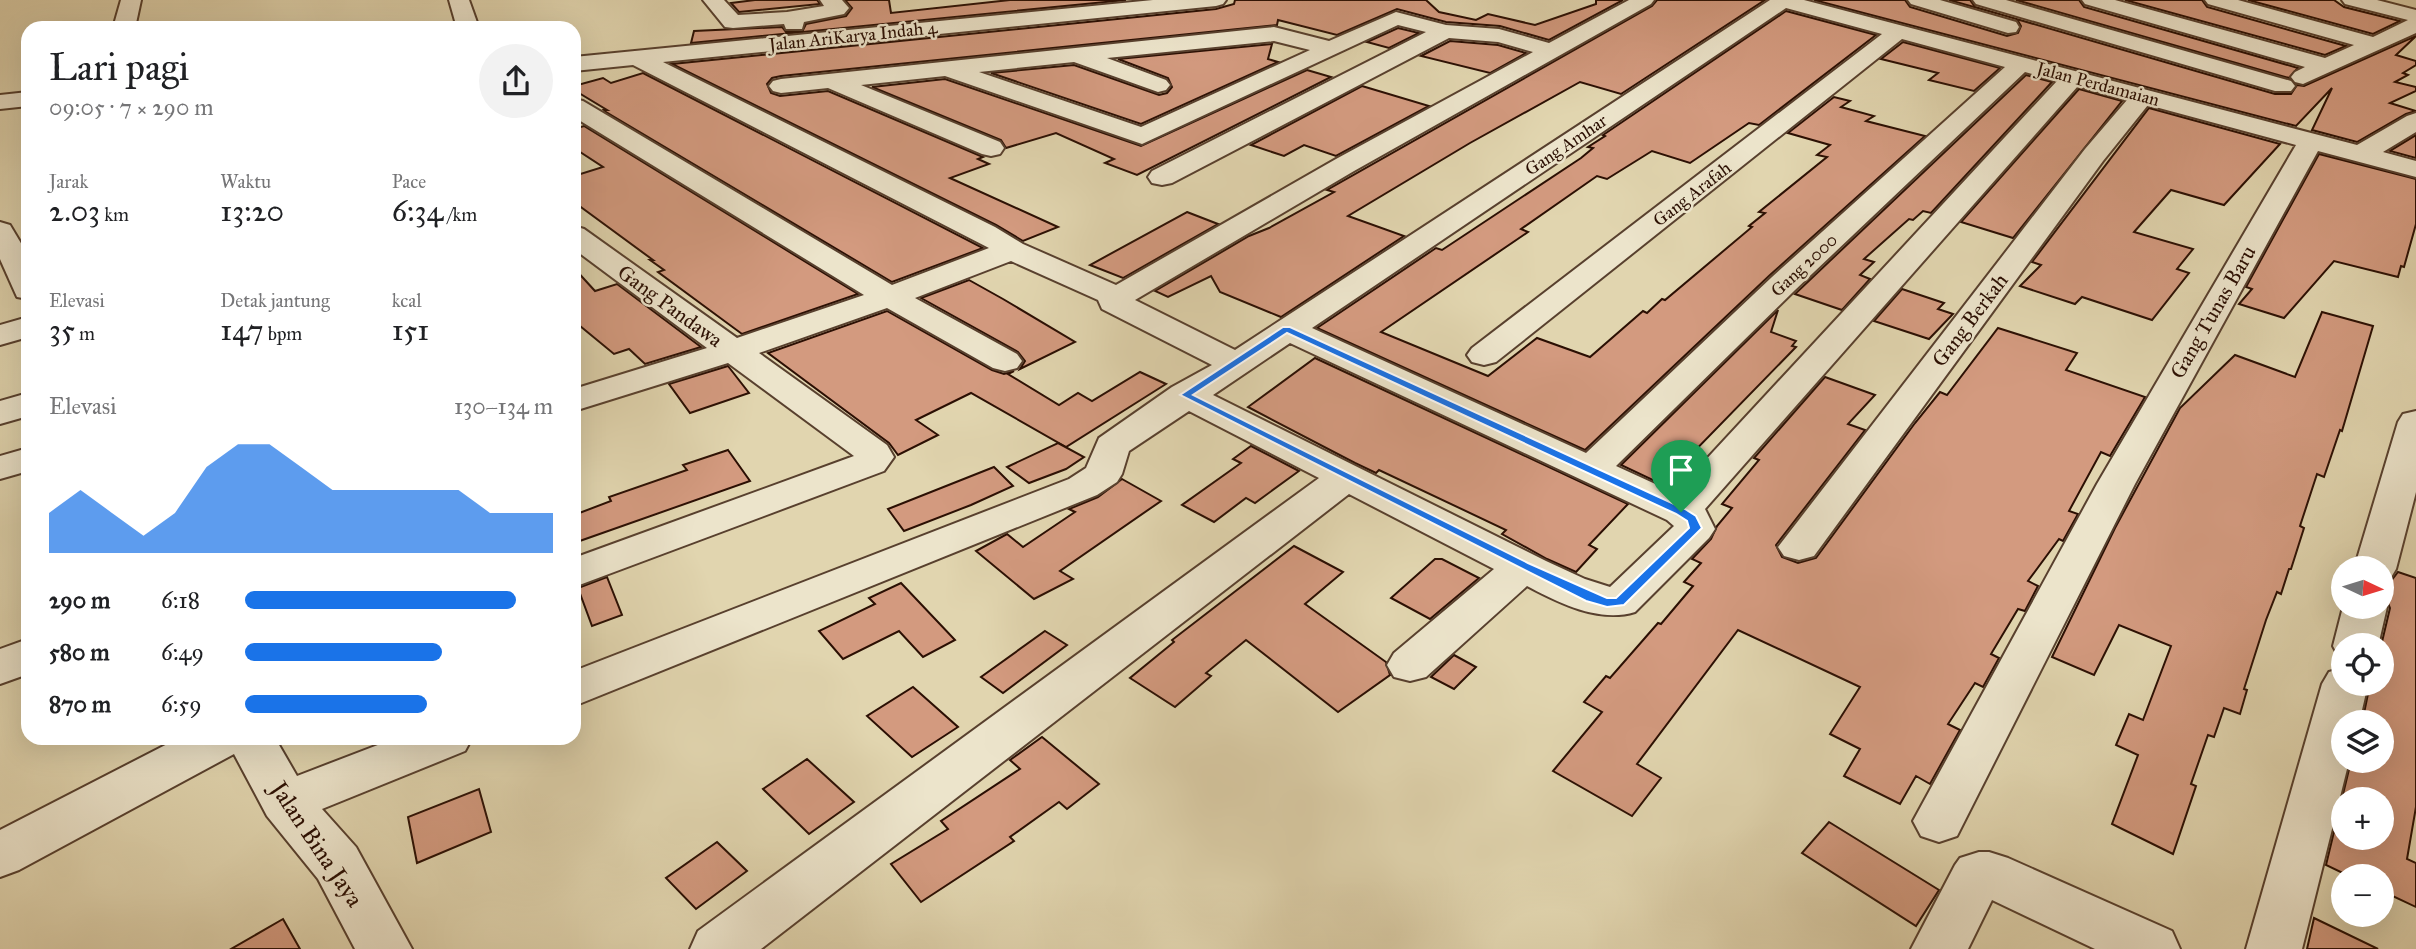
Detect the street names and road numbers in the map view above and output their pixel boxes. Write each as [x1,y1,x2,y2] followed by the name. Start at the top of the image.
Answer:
[766,16,939,57] street label: Jalan AriKarya Indah 4
[2032,57,2162,112] street label: Jalan Perdamaian
[1521,109,1612,181] street label: Gang Amhar
[1649,157,1736,232] street label: Gang Arafah
[1766,229,1843,302] street label: Gang 2000
[2164,241,2262,383] street label: Gang Tunas Baru
[612,259,728,353] street label: Gang Pandawa
[1926,268,2014,372] street label: Gang Berkah
[262,773,370,913] street label: Jalan Bina Jaya

